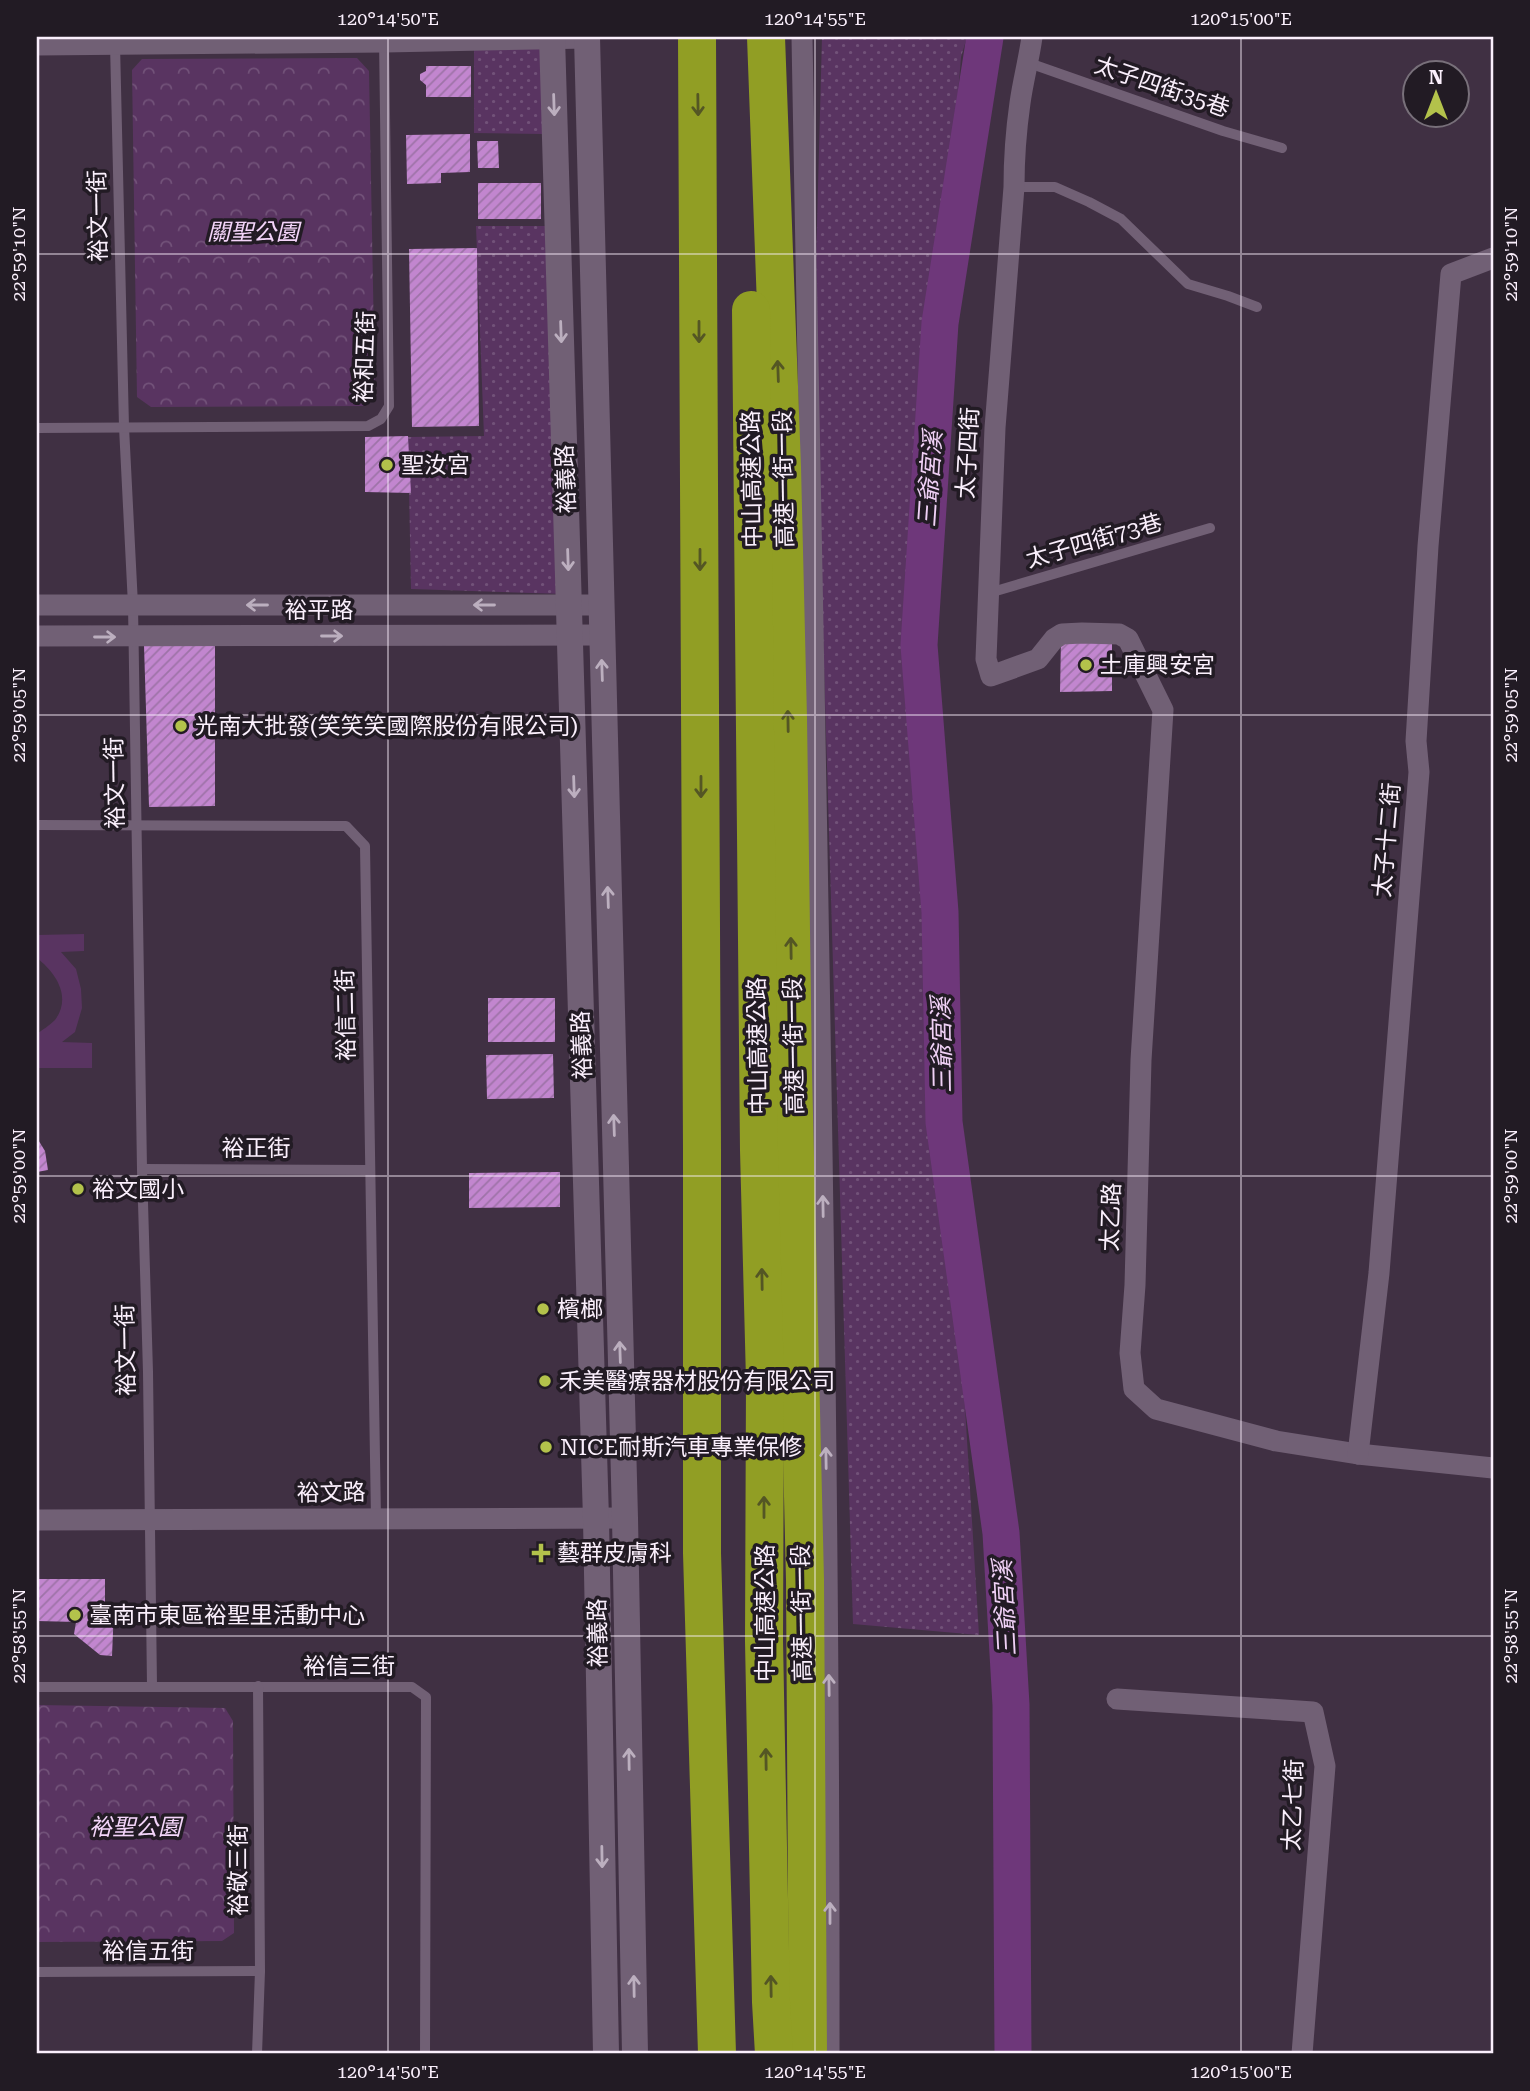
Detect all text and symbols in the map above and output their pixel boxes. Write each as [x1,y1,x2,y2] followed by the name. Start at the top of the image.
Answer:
[337,8,439,29] text: 120°14'50"E
[764,8,866,29] text: 120°14'55"E
[1190,8,1292,29] text: 120°15'00"E
[1091,51,1233,123] street label: 太子四街35巷
[1400,60,1470,130] north arrow
[1429,66,1444,89] text: N
[548,93,561,116] one-way arrow
[691,93,705,116] one-way arrow
[84,170,112,262] street label: 裕文一街
[8,207,29,301] text: 22°59'10"N
[1500,207,1521,301] text: 22°59'10"N
[207,219,302,246] park label: 關聖公園
[350,311,380,403] street label: 裕和五街
[554,321,568,344] one-way arrow
[693,321,706,344] one-way arrow
[772,360,785,383] one-way arrow
[952,406,984,500] street label: 太子四街
[737,410,767,548] street label: 中山高速公路
[769,410,799,548] street label: 高速一街一段
[913,427,948,528] water label: 三爺宮溪
[551,444,581,514] street label: 裕義路
[401,452,470,479] place label: 聖汝宮
[379,457,395,473] marker: 聖汝宮
[1023,509,1165,573] street label: 太子四街73巷
[561,548,575,571] one-way arrow
[693,548,707,571] one-way arrow
[285,597,354,624] street label: 裕平路
[245,598,268,612] one-way arrow
[473,598,496,612] one-way arrow
[321,629,344,643] one-way arrow
[93,630,116,644] one-way arrow
[1100,652,1215,679] place label: 土庫興安宮
[1078,657,1094,673] marker: 土庫興安宮
[596,659,609,682] one-way arrow
[8,668,29,762] text: 22°59'05"N
[1500,668,1521,762] text: 22°59'05"N
[781,710,795,733] one-way arrow
[195,713,578,740] place label: 光南大批發(笑笑笑國際股份有限公司)
[173,718,189,734] marker: 光南大批發(笑笑笑國際股份有限公司)
[101,737,129,829] street label: 裕文一街
[568,775,581,798] one-way arrow
[694,776,708,799] one-way arrow
[1369,782,1405,898] street label: 太子十二街
[602,886,615,909] one-way arrow
[784,937,798,960] one-way arrow
[332,969,360,1061] street label: 裕信二街
[743,977,773,1115] street label: 中山高速公路
[779,977,809,1115] street label: 高速一街一段
[927,994,957,1093] water label: 三爺宮溪
[567,1010,597,1080] street label: 裕義路
[608,1113,621,1136] one-way arrow
[8,1129,29,1223] text: 22°59'00"N
[1500,1129,1521,1223] text: 22°59'00"N
[222,1135,291,1162] street label: 裕正街
[92,1176,184,1203] place label: 裕文國小
[70,1181,86,1197] marker: 裕文國小
[1096,1182,1126,1252] street label: 太乙路
[816,1194,830,1217] one-way arrow
[756,1268,769,1291] one-way arrow
[557,1296,603,1323] place label: 檳榔
[535,1301,551,1317] marker: 檳榔
[112,1304,140,1396] street label: 裕文一街
[614,1341,627,1364] one-way arrow
[559,1368,835,1395] place label: 禾美醫療器材股份有限公司
[537,1373,553,1389] marker: 禾美醫療器材股份有限公司
[560,1434,802,1461] place label: NICE耐斯汽車專業保修
[538,1439,554,1455] marker: NICE耐斯汽車專業保修
[819,1446,833,1469] one-way arrow
[296,1479,366,1507] street label: 裕文路
[757,1495,771,1518] one-way arrow
[557,1540,672,1567] place label: 藝群皮膚科
[531,1543,551,1563] marker: 藝群皮膚科
[752,1544,779,1682] street label: 中山高速公路
[787,1544,817,1682] street label: 高速一街一段
[988,1556,1021,1657] water label: 三爺宮溪
[8,1589,29,1683] text: 22°58'55"N
[1500,1589,1521,1683] text: 22°58'55"N
[584,1598,612,1668] street label: 裕義路
[89,1602,365,1629] place label: 臺南市東區裕聖里活動中心
[67,1607,83,1623] marker: 臺南市東區裕聖里活動中心
[303,1653,395,1680] street label: 裕信三街
[822,1674,836,1697] one-way arrow
[623,1747,636,1770] one-way arrow
[759,1747,773,1770] one-way arrow
[1278,1759,1308,1851] street label: 太乙七街
[89,1814,184,1841] park label: 裕聖公園
[225,1824,252,1916] street label: 裕敬三街
[595,1845,609,1868] one-way arrow
[823,1901,837,1924] one-way arrow
[102,1938,194,1965] street label: 裕信五街
[627,1975,640,1998] one-way arrow
[764,1975,778,1998] one-way arrow
[337,2061,439,2082] text: 120°14'50"E
[764,2061,866,2082] text: 120°14'55"E
[1190,2061,1292,2082] text: 120°15'00"E

